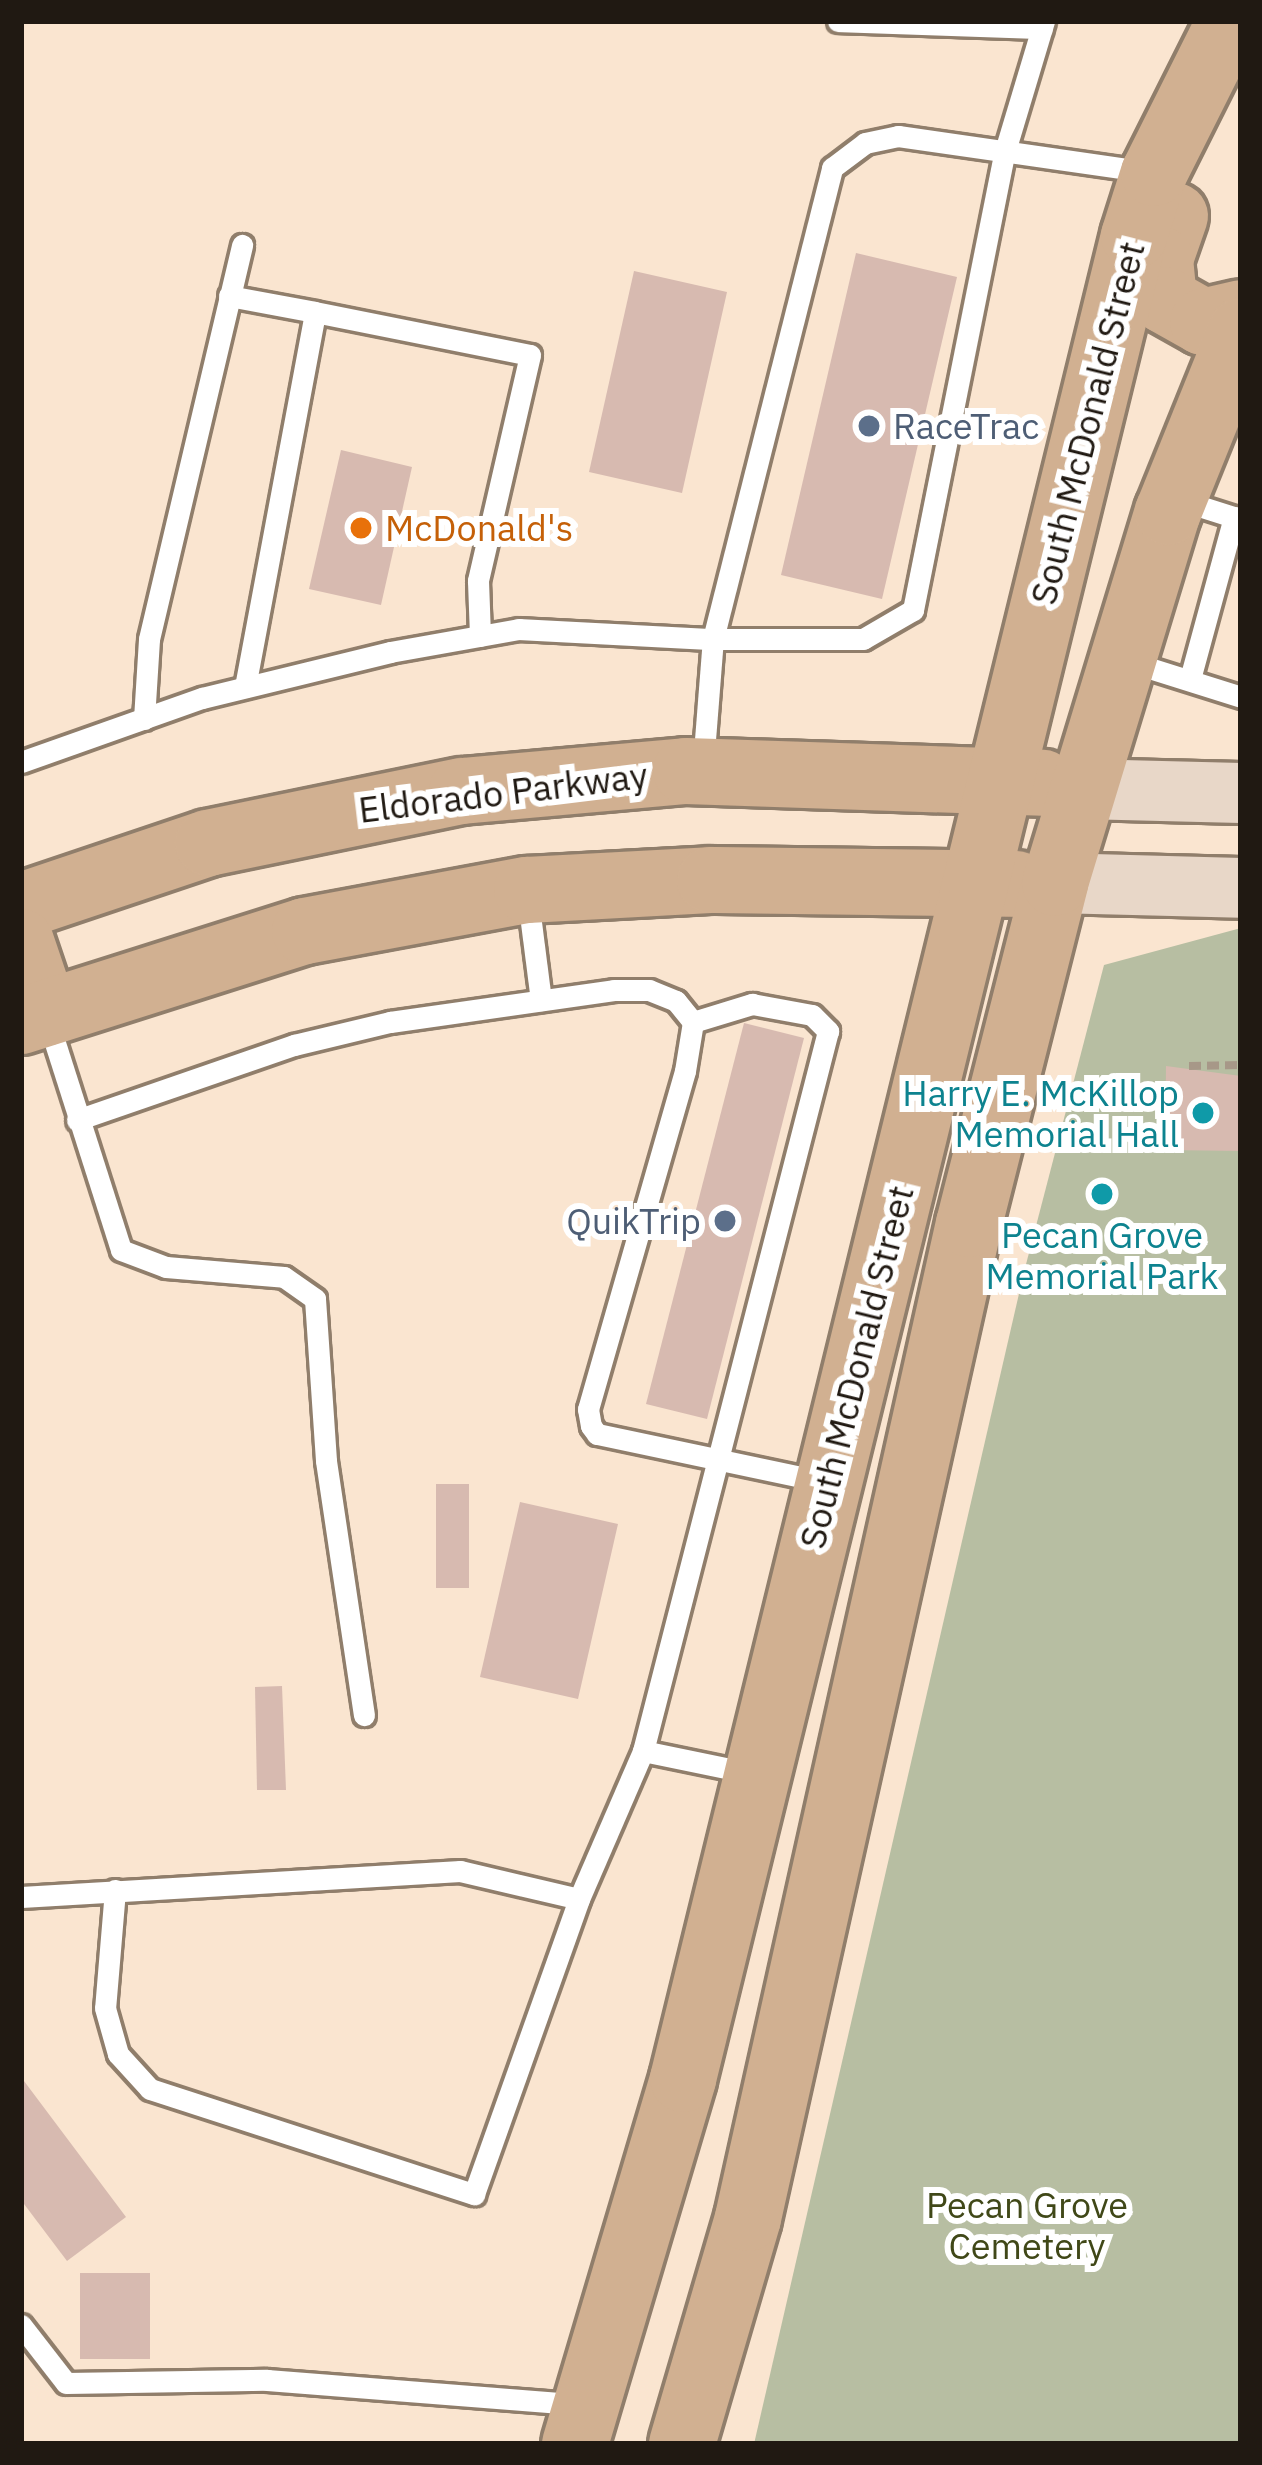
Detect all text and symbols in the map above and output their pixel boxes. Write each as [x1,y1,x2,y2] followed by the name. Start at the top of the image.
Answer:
[1021,237,1153,609] street label: South McDonald Street
[893,404,1039,448] place label: RaceTrac
[856,413,882,439] marker: RaceTrac
[385,506,573,550] place label: McDonald's
[348,515,374,541] marker: McDonald's
[356,753,650,831] street label: Eldorado Parkway
[902,1070,1179,1155] place label: Harry E. McKillop Memorial Hall
[1190,1100,1216,1126] marker: Harry E. McKillop Memorial Hall
[790,1181,922,1553] street label: South McDonald Street
[1089,1181,1115,1207] marker: Pecan Grove Memorial Park
[566,1199,701,1243] place label: QuikTrip
[712,1208,738,1234] marker: QuikTrip
[985,1212,1219,1297] place label: Pecan Grove Memorial Park
[926,2182,1128,2267] park label: Pecan Grove Cemetery

